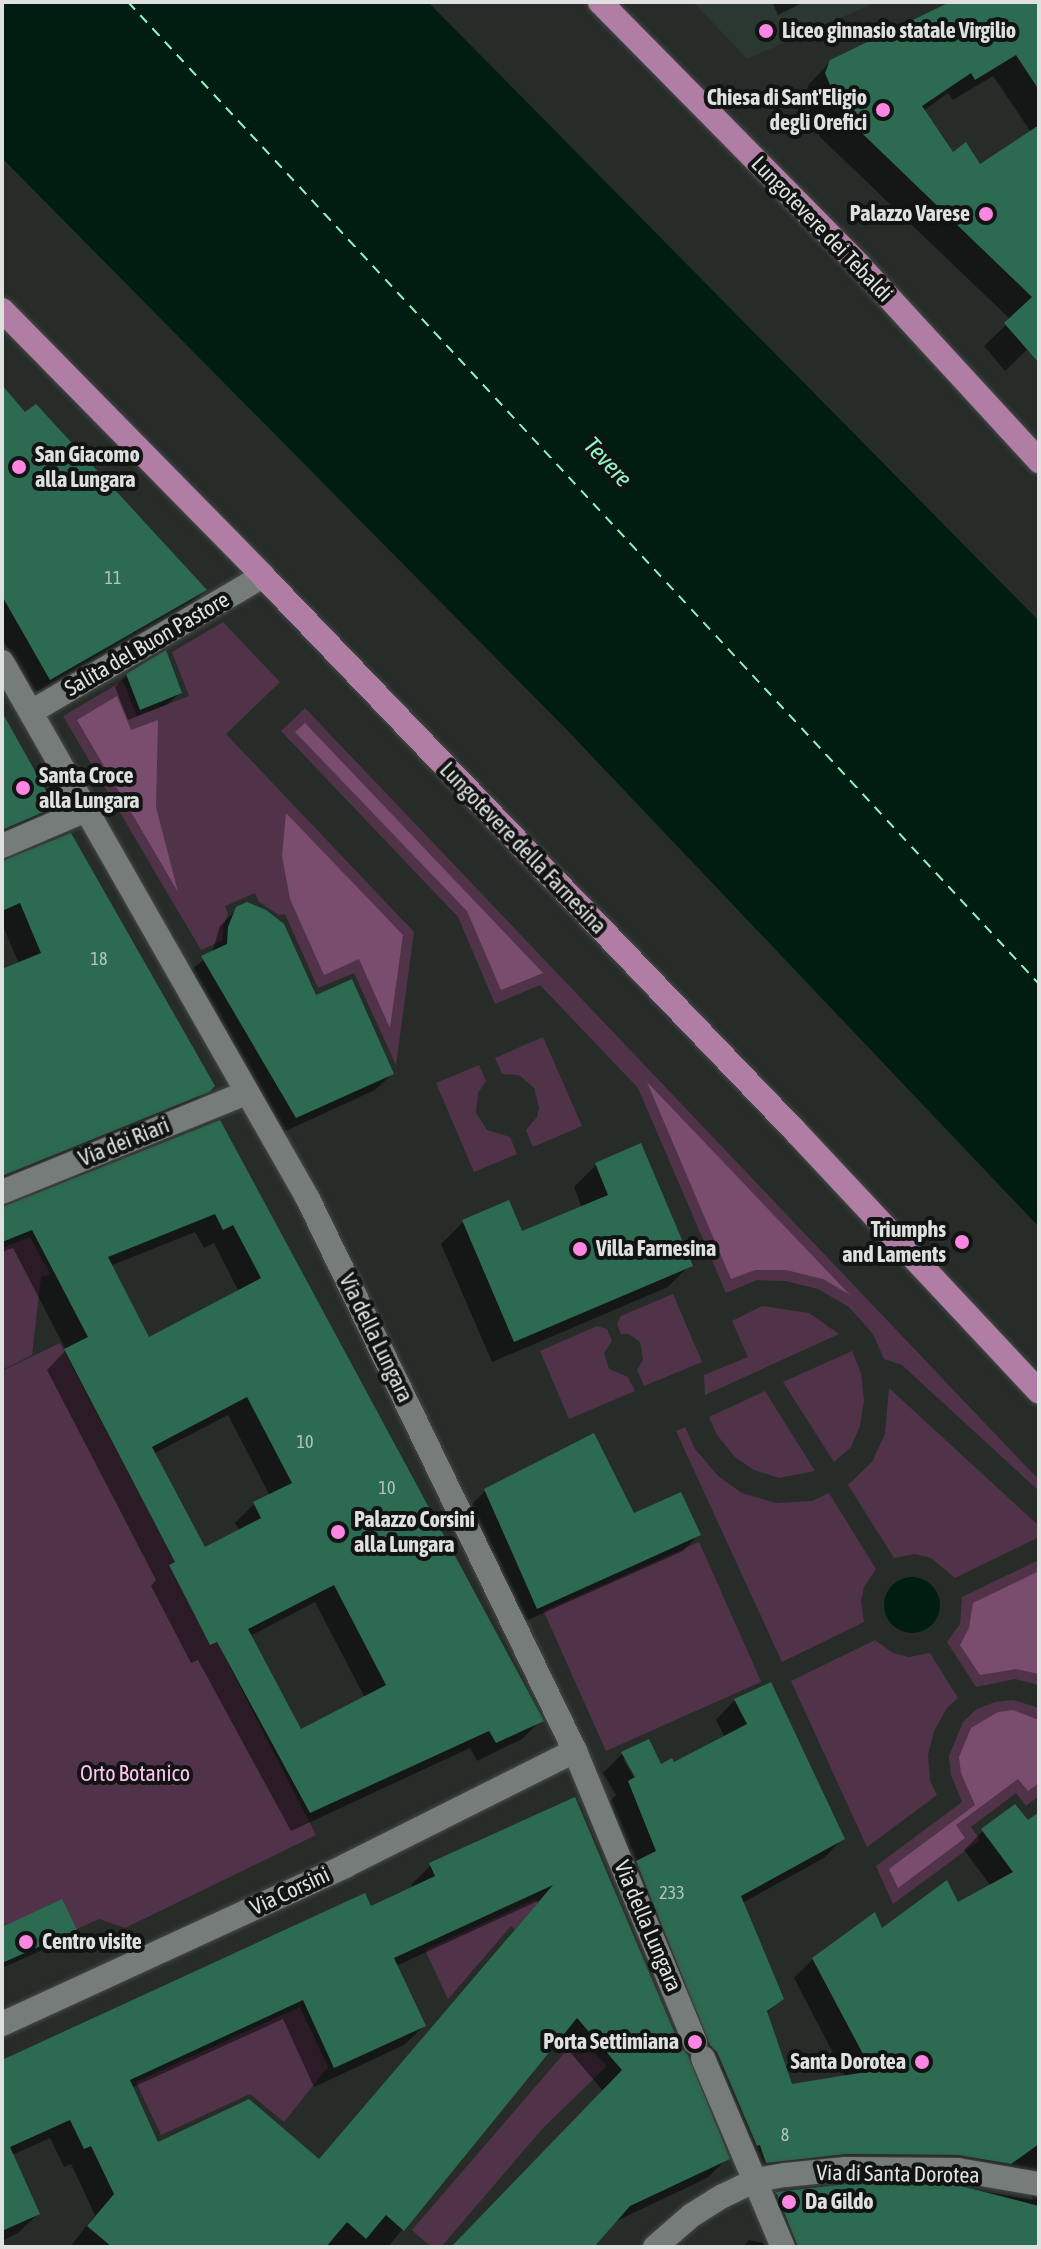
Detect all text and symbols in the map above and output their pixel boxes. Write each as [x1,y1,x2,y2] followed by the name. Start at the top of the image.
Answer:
[782,18,1016,44] place label: Liceo ginnasio statale Virgilio
[757,22,775,40] marker: Liceo ginnasio statale Virgilio
[707,84,867,136] place label: Chiesa di Sant'Eligio degli Orefici
[874,101,892,119] marker: Chiesa di Sant'Eligio degli Orefici
[746,151,898,307] street label: Lungotevere dei Tebaldi
[850,201,970,227] place label: Palazzo Varese
[977,205,995,223] marker: Palazzo Varese
[578,431,638,493] water label: Tevere
[35,441,140,492] place label: San Giacomo alla Lungara
[10,458,28,476] marker: San Giacomo alla Lungara
[105,567,121,589] house number: 11
[60,586,234,702] street label: Salita del Buon Pastore
[434,757,612,939] street label: Lungotevere della Farnesina
[39,762,139,814] place label: Santa Croce alla Lungara
[14,779,32,797] marker: Santa Croce alla Lungara
[91,948,107,970] house number: 18
[75,1112,173,1172] street label: Via dei Riari
[842,1216,946,1268] place label: Triumphs and Laments
[953,1233,971,1251] marker: Triumphs and Laments
[596,1236,716,1262] place label: Villa Farnesina
[571,1240,589,1258] marker: Villa Farnesina
[334,1269,418,1407] street label: Via della Lungara
[297,1431,313,1453] house number: 10
[379,1477,395,1499] house number: 10
[354,1506,475,1558] place label: Palazzo Corsini alla Lungara
[329,1523,347,1541] marker: Palazzo Corsini alla Lungara
[80,1761,190,1787] park label: Orto Botanico
[609,1857,687,1995] street label: Via della Lungara
[246,1861,334,1921] street label: Via Corsini
[659,1882,685,1904] house number: 233
[42,1929,142,1955] place label: Centro visite
[17,1933,35,1951] marker: Centro visite
[543,2029,679,2055] place label: Porta Settimiana
[686,2033,704,2051] marker: Porta Settimiana
[790,2049,906,2075] place label: Santa Dorotea
[913,2053,931,2071] marker: Santa Dorotea
[781,2124,789,2146] house number: 8
[816,2159,980,2189] street label: Via di Santa Dorotea
[805,2189,874,2215] place label: Da Gildo
[780,2193,798,2211] marker: Da Gildo

